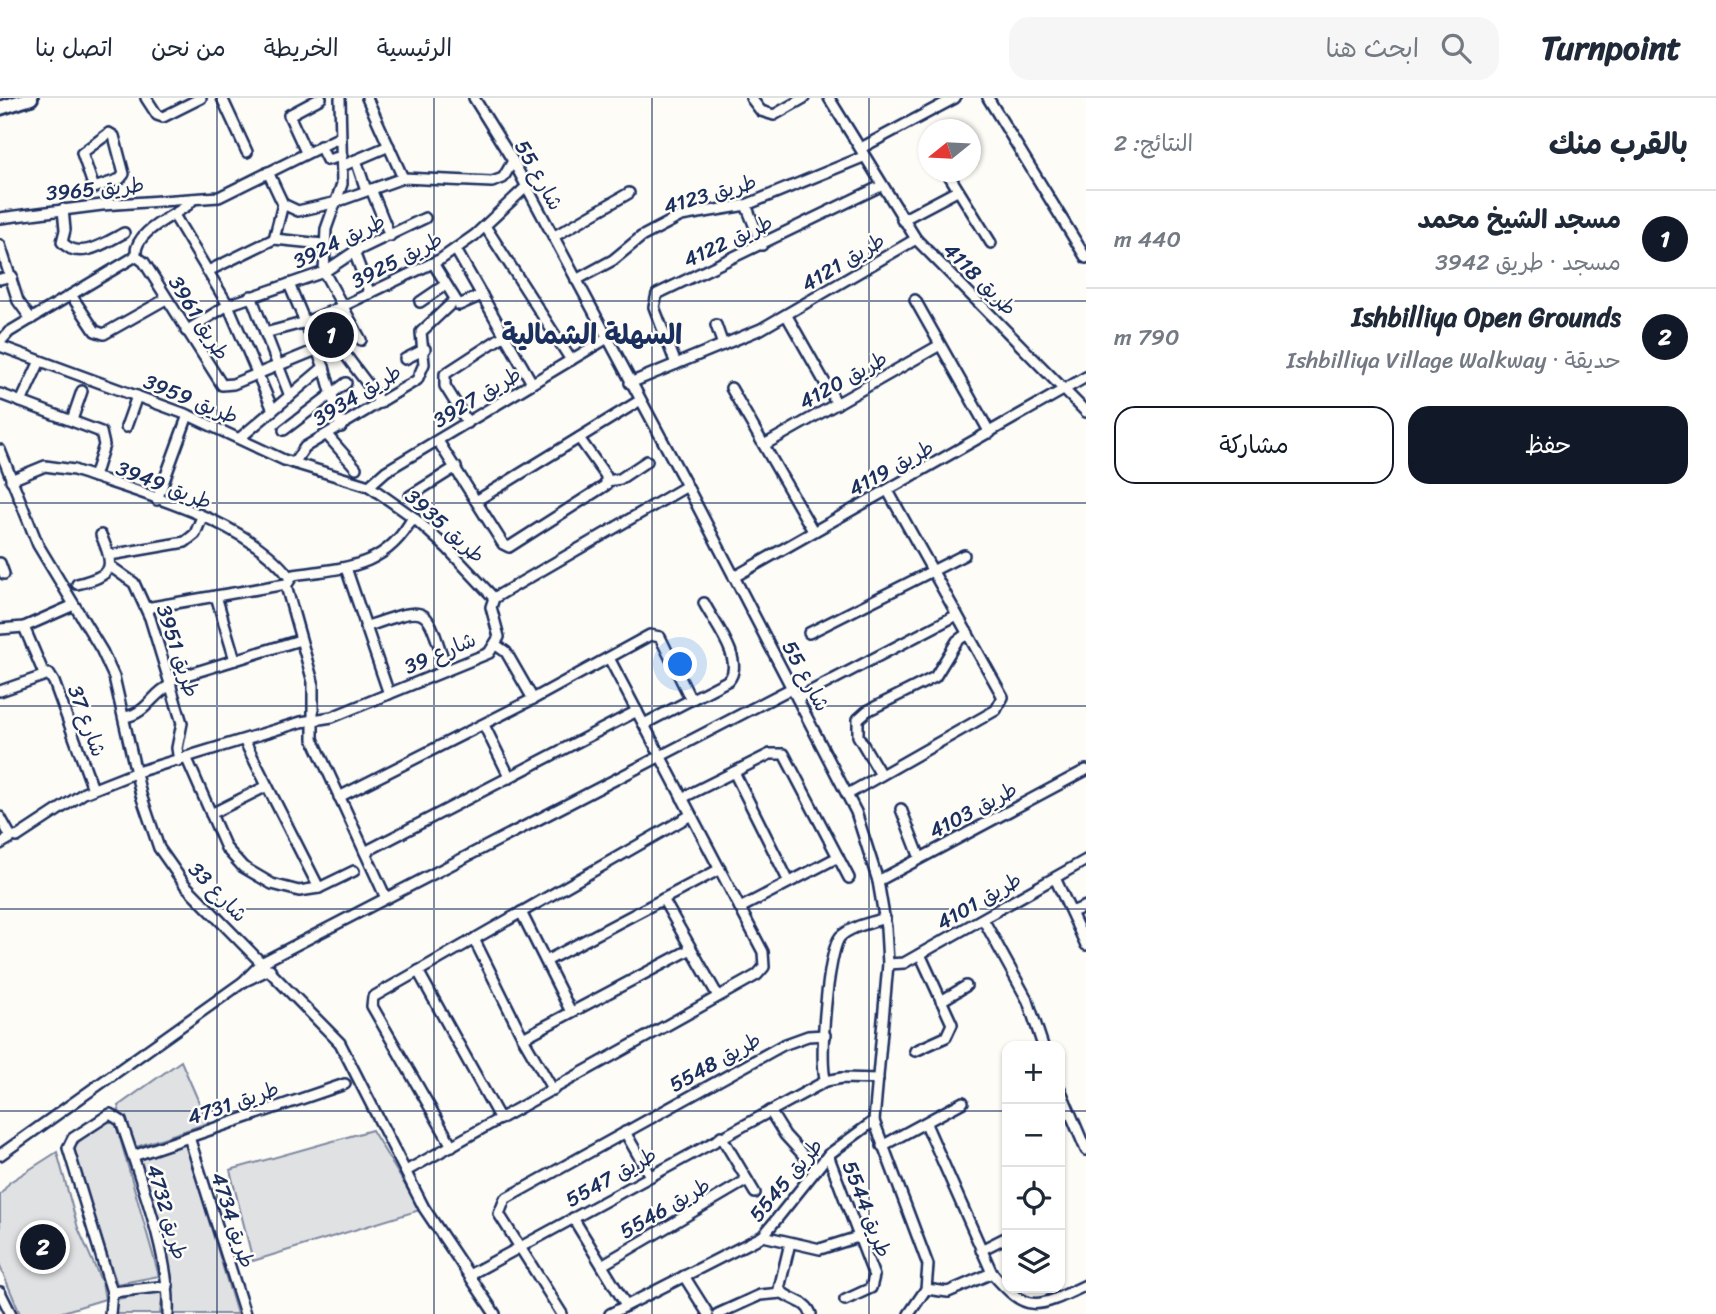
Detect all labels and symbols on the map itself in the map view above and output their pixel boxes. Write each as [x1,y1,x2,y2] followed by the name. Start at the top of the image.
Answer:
[918,119,981,182] north arrow
[504,132,574,218] street label: شارع 55
[659,163,761,225] street label: طريق 4123
[44,166,146,212] street label: طريق 3965
[286,202,392,280] street label: طريق 3924
[676,204,780,278] street label: طريق 4122
[344,221,450,299] street label: طريق 3925
[793,222,893,302] street label: طريق 4121
[934,233,1026,325] street label: طريق 4118
[158,268,240,368] street label: طريق 3961
[308,309,354,361] pin: 1
[502,310,682,359] district label: السهلة الشمالية
[791,340,895,420] street label: طريق 4120
[305,353,409,437] street label: طريق 3934
[425,355,529,439] street label: طريق 3927
[138,363,244,435] street label: طريق 3959
[841,429,941,507] street label: طريق 4119
[111,449,217,521] street label: طريق 3949
[396,479,494,573] street label: طريق 3935
[145,600,211,702] street label: طريق 3951
[398,621,482,685] street label: شارع 39
[771,633,841,719] street label: شارع 55
[663,647,697,681] your location
[56,680,118,762] street label: شارع 37
[921,771,1025,849] street label: طريق 4103
[179,852,257,932] street label: شارع 33
[929,861,1029,941] street label: طريق 4101
[662,1021,768,1103] street label: طريق 5548
[182,1070,284,1136] street label: طريق 4731
[739,1129,833,1231] street label: طريق 5545
[558,1136,664,1218] street label: طريق 5547
[831,1155,903,1263] street label: طريق 5544
[135,1160,199,1264] street label: طريق 4732
[612,1166,718,1250] street label: طريق 5546
[200,1167,266,1273] street label: طريق 4734
[20,1221,66,1273] pin: 2

